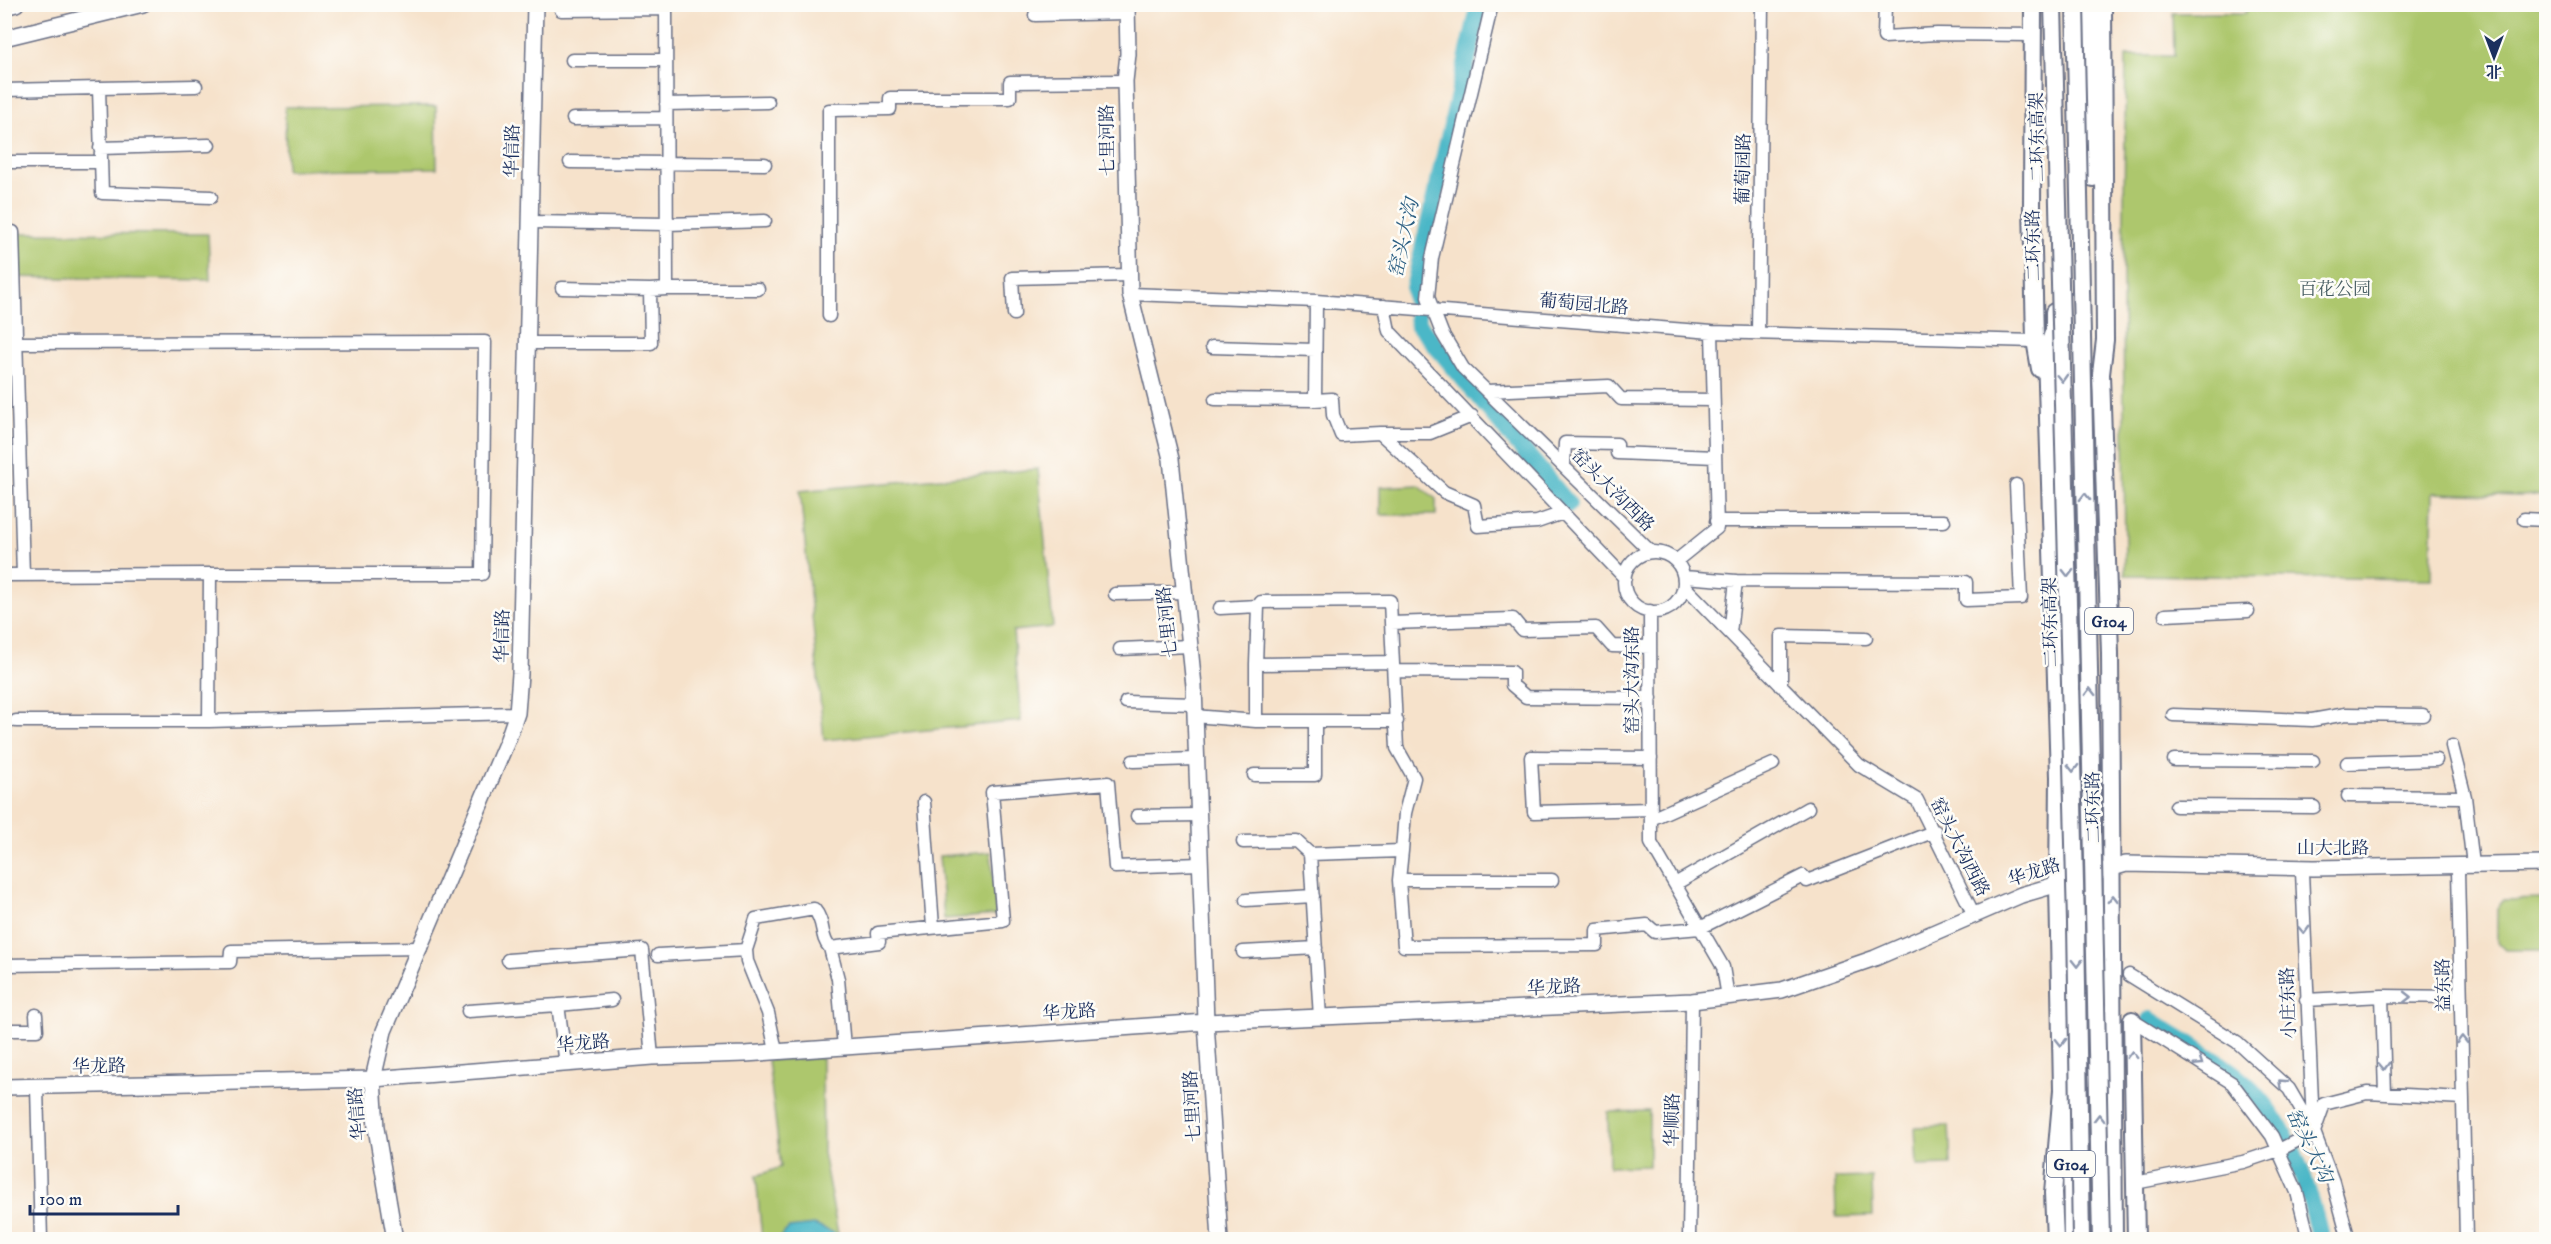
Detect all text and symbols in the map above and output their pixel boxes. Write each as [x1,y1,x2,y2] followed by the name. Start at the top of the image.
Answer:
[2464,27,2524,87] north arrow
[2486,61,2502,81] text: 北
[2026,92,2050,182] street label: 二环东高架
[1096,104,1120,176] street label: 七里河路
[502,124,524,178] street label: 华信路
[1732,133,1756,205] street label: 葡萄园路
[1384,194,1426,280] water label: 窑头大沟
[2022,209,2046,281] street label: 二环东路
[2299,279,2371,301] park label: 百花公园
[1538,290,1630,320] street label: 葡萄园北路
[2056,373,2069,382] one-way arrow
[1566,445,1658,537] street label: 窑头大沟西路
[2079,493,2091,502] one-way arrow
[2062,568,2074,577] one-way arrow
[2039,577,2063,667] street label: 二环东高架
[1153,585,1183,659] street label: 七里河路
[2085,608,2133,634] road number: G104
[492,609,514,663] street label: 华信路
[1622,626,1644,734] street label: 窑头大沟东路
[2083,688,2096,697] one-way arrow
[2066,763,2079,772] one-way arrow
[2082,771,2106,843] street label: 二环东路
[1925,794,1993,901] street label: 窑头大沟西路
[2297,838,2369,860] street label: 山大北路
[2005,854,2063,892] street label: 华龙路
[2107,894,2120,903] one-way arrow
[2297,926,2310,935] one-way arrow
[2071,958,2083,967] one-way arrow
[2433,958,2455,1012] street label: 益东路
[2277,967,2301,1039] street label: 小庄东路
[1527,976,1582,1000] street label: 华龙路
[2402,991,2411,1003] one-way arrow
[1041,1000,1097,1026] street label: 华龙路
[555,1031,611,1057] street label: 华龙路
[2456,1035,2468,1044] one-way arrow
[2055,1037,2068,1046] one-way arrow
[2126,1051,2139,1060] one-way arrow
[2193,1055,2204,1066] one-way arrow
[72,1056,126,1078] street label: 华龙路
[2377,1062,2390,1071] one-way arrow
[1180,1069,1206,1142] street label: 七里河路
[2279,1079,2289,1090] one-way arrow
[345,1086,371,1142] street label: 华信路
[1662,1093,1684,1147] street label: 华顺路
[2280,1104,2339,1190] water label: 窑头大沟
[2093,1114,2105,1123] one-way arrow
[2047,1151,2095,1177] road number: G104
[30,1178,178,1216] scale bar
[39,1189,82,1211] text: 100 m

